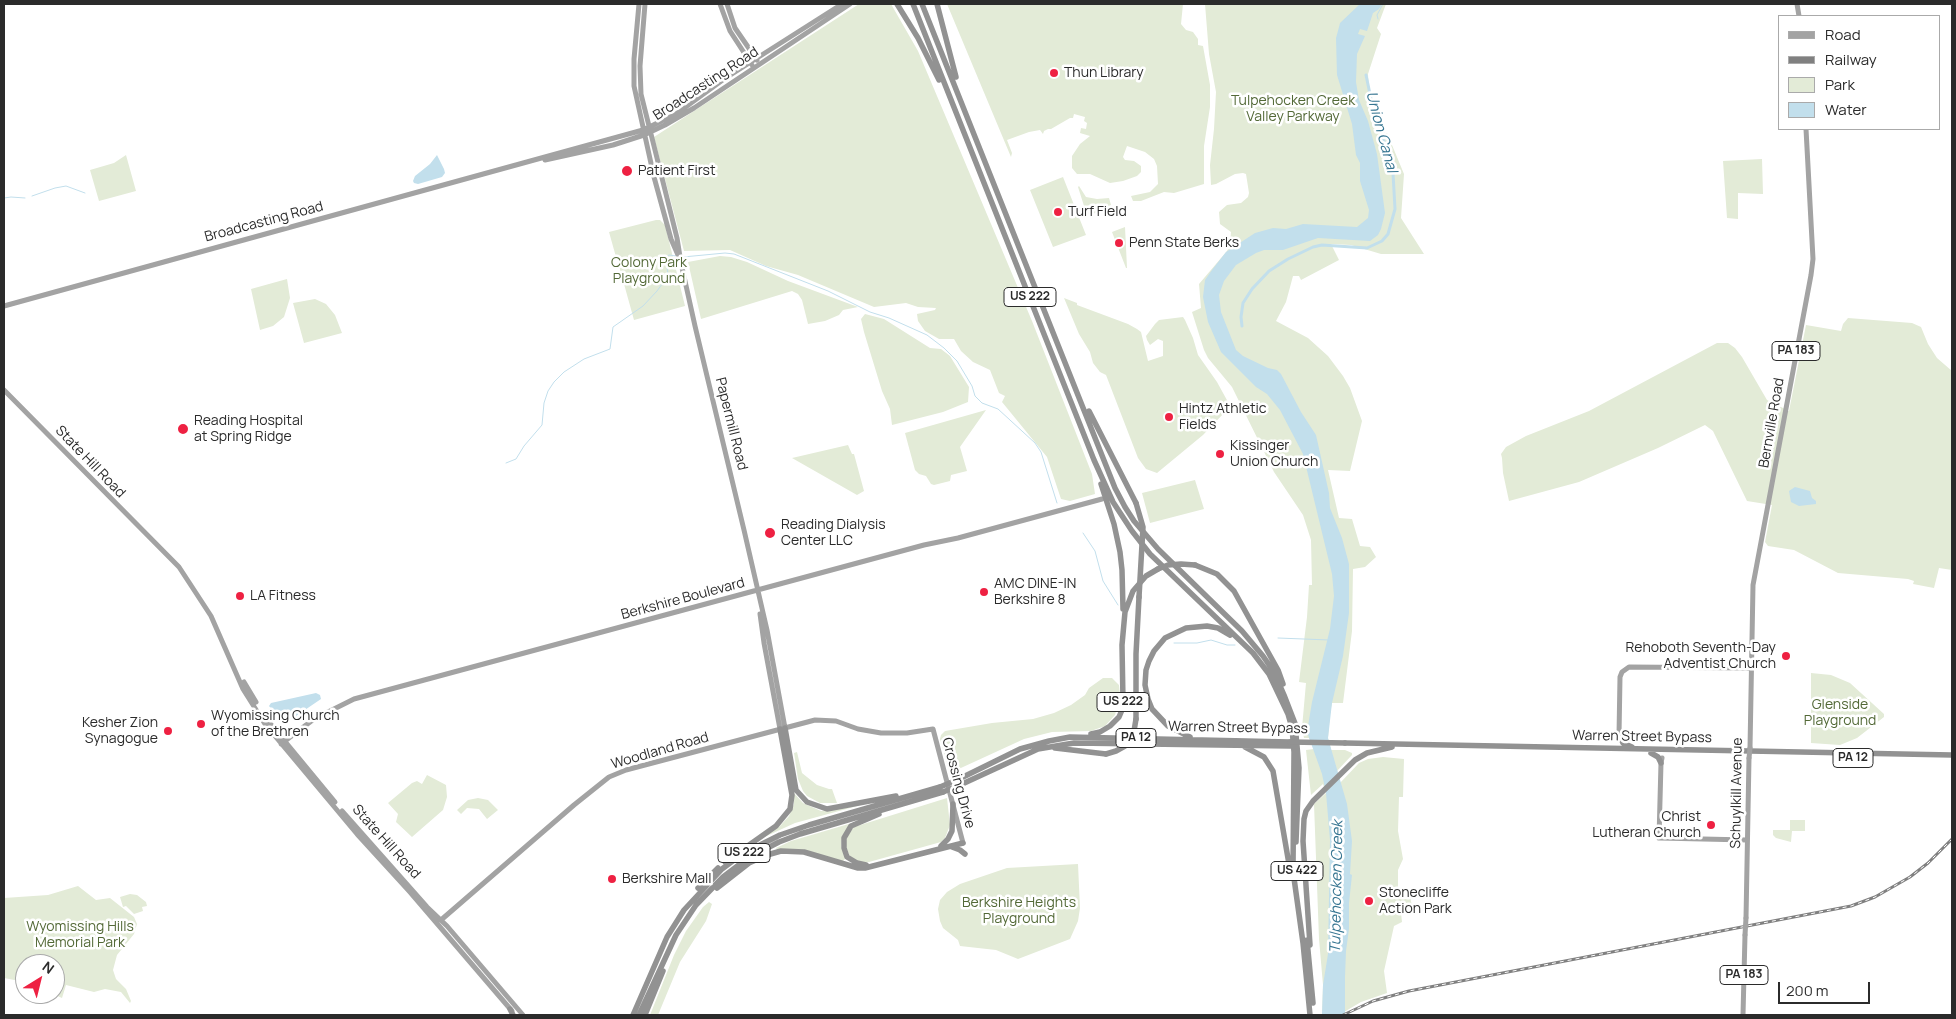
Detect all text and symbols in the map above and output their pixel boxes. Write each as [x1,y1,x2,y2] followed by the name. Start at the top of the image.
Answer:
[1778,15,1941,130] legend
[1825,24,1861,45] text: Road
[650,44,762,124] street label: Broadcasting Road
[1825,49,1877,70] text: Railway
[1064,65,1144,81] place label: Thun Library
[1048,67,1060,79] marker: Thun Library
[1825,74,1855,95] text: Park
[1361,89,1401,175] water label: Union Canal
[1231,93,1355,125] park label: Tulpehocken Creek Valley Parkway
[1825,99,1867,120] text: Water
[638,163,716,179] place label: Patient First
[620,164,634,178] marker: Patient First
[203,198,325,246] street label: Broadcasting Road
[1068,204,1127,220] place label: Turf Field
[1052,206,1064,218] marker: Turf Field
[1129,235,1239,251] place label: Penn State Berks
[1113,237,1125,249] marker: Penn State Berks
[611,255,687,288] park label: Colony Park Playground
[1004,288,1056,306] road number: US 222
[1772,342,1820,361] road number: PA 183
[711,376,751,472] street label: Papermill Road
[1756,377,1788,469] street label: Bernville Road
[1179,401,1267,434] place label: Hintz Athletic Fields
[1163,411,1175,423] marker: Hintz Athletic Fields
[194,413,303,446] place label: Reading Hospital at Spring Ridge
[51,422,129,502] street label: State Hill Road
[176,422,190,436] marker: Reading Hospital at Spring Ridge
[1230,438,1318,471] place label: Kissinger Union Church
[1214,448,1226,460] marker: Kissinger Union Church
[781,517,886,550] place label: Reading Dialysis Center LLC
[763,526,777,540] marker: Reading Dialysis Center LLC
[619,574,747,624] street label: Berkshire Boulevard
[994,576,1076,608] place label: AMC DINE-IN Berkshire 8
[978,586,990,598] marker: AMC DINE-IN Berkshire 8
[250,588,316,604] place label: LA Fitness
[234,590,246,602] marker: LA Fitness
[1626,640,1776,672] place label: Rehoboth Seventh-Day Adventist Church
[1780,650,1792,662] marker: Rehoboth Seventh-Day Adventist Church
[1097,692,1149,712] road number: US 222
[1804,697,1876,730] park label: Glenside Playground
[211,708,340,740] place label: Wyomissing Church of the Brethren
[82,715,158,748] place label: Kesher Zion Synagogue
[195,718,207,730] marker: Wyomissing Church of the Brethren
[1168,718,1308,738] street label: Warren Street Bypass
[162,725,174,737] marker: Kesher Zion Synagogue
[1572,727,1712,747] street label: Warren Street Bypass
[1116,728,1156,748] road number: PA 12
[609,729,711,773] street label: Woodland Road
[938,736,978,830] street label: Crossing Drive
[1728,737,1746,849] street label: Schuylkill Avenue
[1833,748,1873,768] road number: PA 12
[348,802,424,882] street label: State Hill Road
[1592,809,1701,842] place label: Christ Lutheran Church
[1705,819,1717,831] marker: Christ Lutheran Church
[1327,820,1347,954] water label: Tulpehocken Creek
[718,844,770,862] road number: US 222
[1271,861,1323,880] road number: US 422
[622,871,712,887] place label: Berkshire Mall
[606,873,618,885] marker: Berkshire Mall
[1379,885,1452,918] place label: Stonecliffe Action Park
[962,895,1076,928] park label: Berkshire Heights Playground
[1363,895,1375,907] marker: Stonecliffe Action Park
[26,919,134,952] park label: Wyomissing Hills Memorial Park
[15,954,65,1004] north arrow
[39,957,58,978] text: N
[1720,966,1768,984] road number: PA 183
[1781,972,1874,1004] scale bar
[1786,980,1829,1001] text: 200 m

